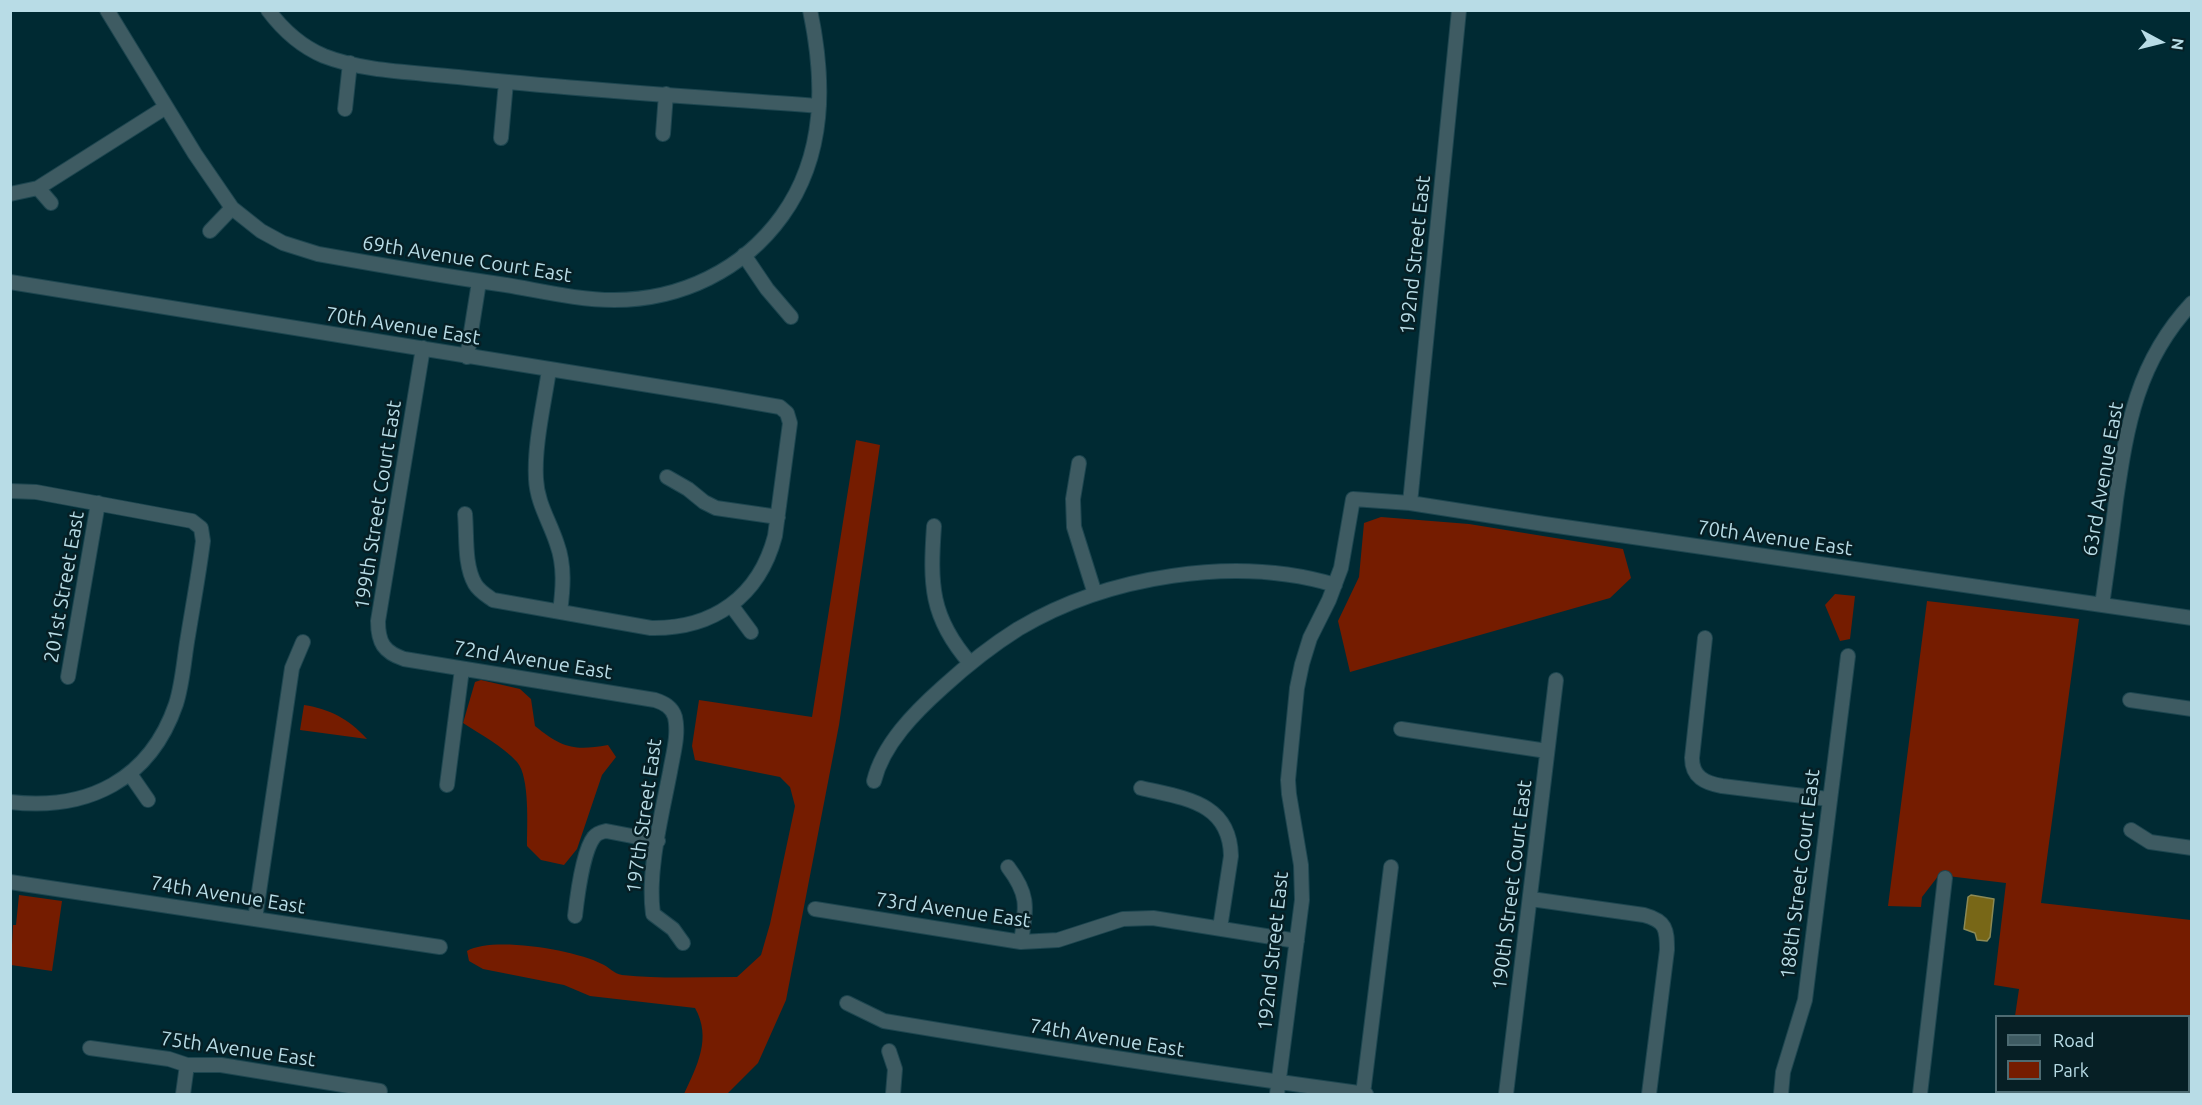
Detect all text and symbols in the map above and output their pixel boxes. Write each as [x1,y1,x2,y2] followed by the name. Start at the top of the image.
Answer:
[2130,12,2190,72] north arrow
[2168,37,2188,51] text: N
[1395,174,1435,336] street label: 192nd Street East
[361,231,573,287] street label: 69th Avenue Court East
[324,302,482,350] street label: 70th Avenue East
[350,399,406,611] street label: 199th Street Court East
[2078,400,2128,558] street label: 63rd Avenue East
[39,509,89,665] street label: 201st Street East
[1696,515,1854,561] street label: 70th Avenue East
[452,636,614,684] street label: 72nd Avenue East
[621,737,667,895] street label: 197th Street East
[1775,768,1825,980] street label: 188th Street Court East
[1487,779,1537,991] street label: 190th Street Court East
[1253,870,1293,1032] street label: 192nd Street East
[149,871,307,919] street label: 74th Avenue East
[874,887,1032,933] street label: 73rd Avenue East
[1028,1014,1186,1062] street label: 74th Avenue East
[1995,1015,2190,1093] legend
[159,1026,317,1072] street label: 75th Avenue East
[2053,1030,2095,1050] text: Road
[2053,1060,2089,1080] text: Park

